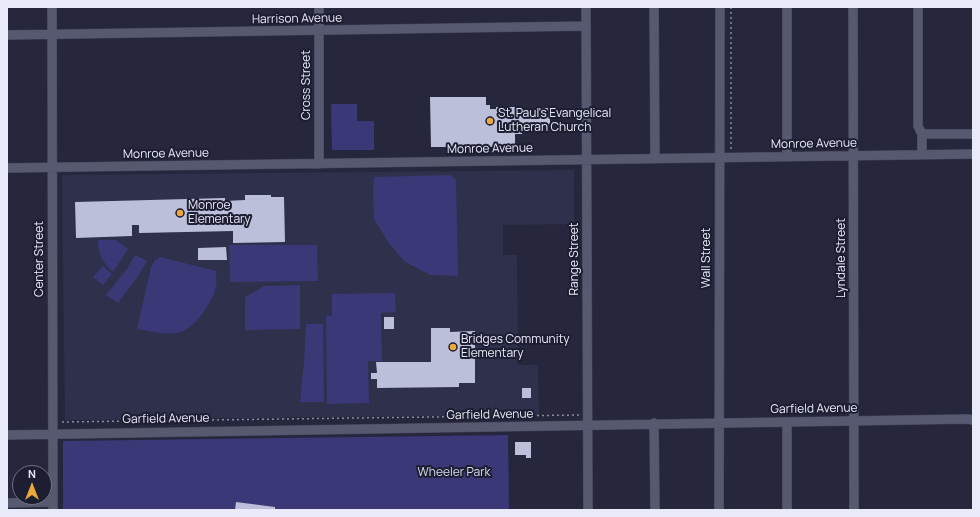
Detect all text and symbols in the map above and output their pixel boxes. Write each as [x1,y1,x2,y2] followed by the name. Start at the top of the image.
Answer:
[252,11,342,27] street label: Harrison Avenue
[300,50,314,120] street label: Cross Street
[498,107,611,135] place label: St. Paul's Evangelical Lutheran Church
[485,116,495,126] marker: St. Paul's Evangelical Lutheran Church
[771,136,857,152] street label: Monroe Avenue
[447,141,533,157] street label: Monroe Avenue
[123,146,209,162] street label: Monroe Avenue
[188,199,251,227] place label: Monroe Elementary
[175,208,185,218] marker: Monroe Elementary
[835,218,849,298] street label: Lyndale Street
[33,221,47,297] street label: Center Street
[568,222,582,296] street label: Range Street
[700,228,714,288] street label: Wall Street
[461,333,569,361] place label: Bridges Community Elementary
[448,342,458,352] marker: Bridges Community Elementary
[770,401,858,417] street label: Garfield Avenue
[446,407,534,423] street label: Garfield Avenue
[122,411,210,427] street label: Garfield Avenue
[12,465,52,505] north arrow
[28,466,36,481] text: N
[418,466,490,480] park label: Wheeler Park

